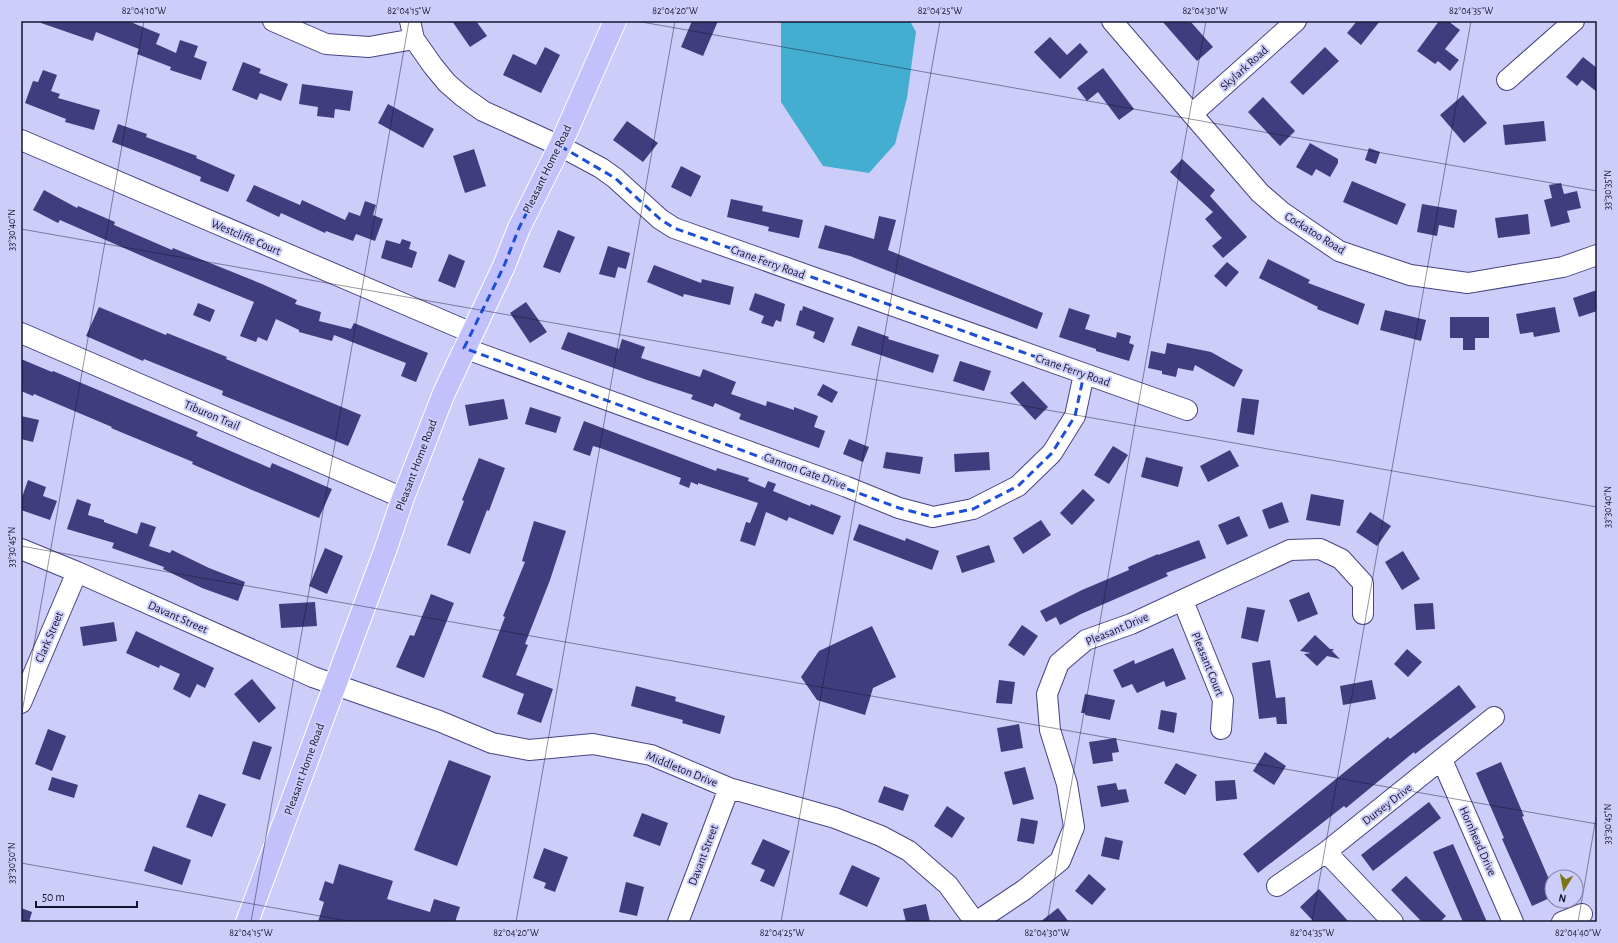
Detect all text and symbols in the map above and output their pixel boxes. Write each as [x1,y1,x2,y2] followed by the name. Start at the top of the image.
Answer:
[122,6,166,16] text: 82°04'10"W
[387,6,431,16] text: 82°04'15"W
[652,6,698,16] text: 82°04'20"W
[918,6,962,16] text: 82°04'25"W
[1182,6,1228,16] text: 82°04'30"W
[1449,6,1493,16] text: 82°04'35"W
[1218,44,1271,93] street label: Skylark Road
[520,123,574,215] street label: Pleasant Home Road
[1603,170,1613,210] text: 33°30'35"N
[7,209,17,251] text: 33°30'40"N
[1283,210,1347,256] street label: Cockatoo Road
[209,217,283,257] street label: Westcliffe Court
[729,243,807,282] street label: Crane Ferry Road
[1034,352,1112,389] street label: Crane Ferry Road
[182,398,242,432] street label: Tiburon Trail
[393,418,439,512] street label: Pleasant Home Road
[762,451,848,491] street label: Cannon Gate Drive
[1603,486,1613,528] text: 33°30'40"N
[7,527,17,567] text: 33°30'45"N
[146,599,210,636] street label: Davant Street
[33,610,65,664] street label: Clark Street
[1084,610,1150,648] street label: Pleasant Drive
[1190,630,1226,698] street label: Pleasant Court
[282,721,326,817] street label: Pleasant Home Road
[645,749,719,789] street label: Middleton Drive
[1360,781,1415,828] street label: Dursey Drive
[1603,804,1613,844] text: 33°30'45"N
[1457,805,1499,877] street label: Hornhead Drive
[686,823,720,887] street label: Davant Street
[7,842,17,884] text: 33°30'50"N
[1544,869,1584,909] north arrow
[36,883,137,909] scale bar
[42,891,65,903] text: 50 m
[1558,892,1567,904] text: N
[229,928,273,938] text: 82°04'15"W
[493,928,539,938] text: 82°04'20"W
[760,928,804,938] text: 82°04'25"W
[1024,928,1070,938] text: 82°04'30"W
[1290,928,1334,938] text: 82°04'35"W
[1555,928,1601,938] text: 82°04'40"W

